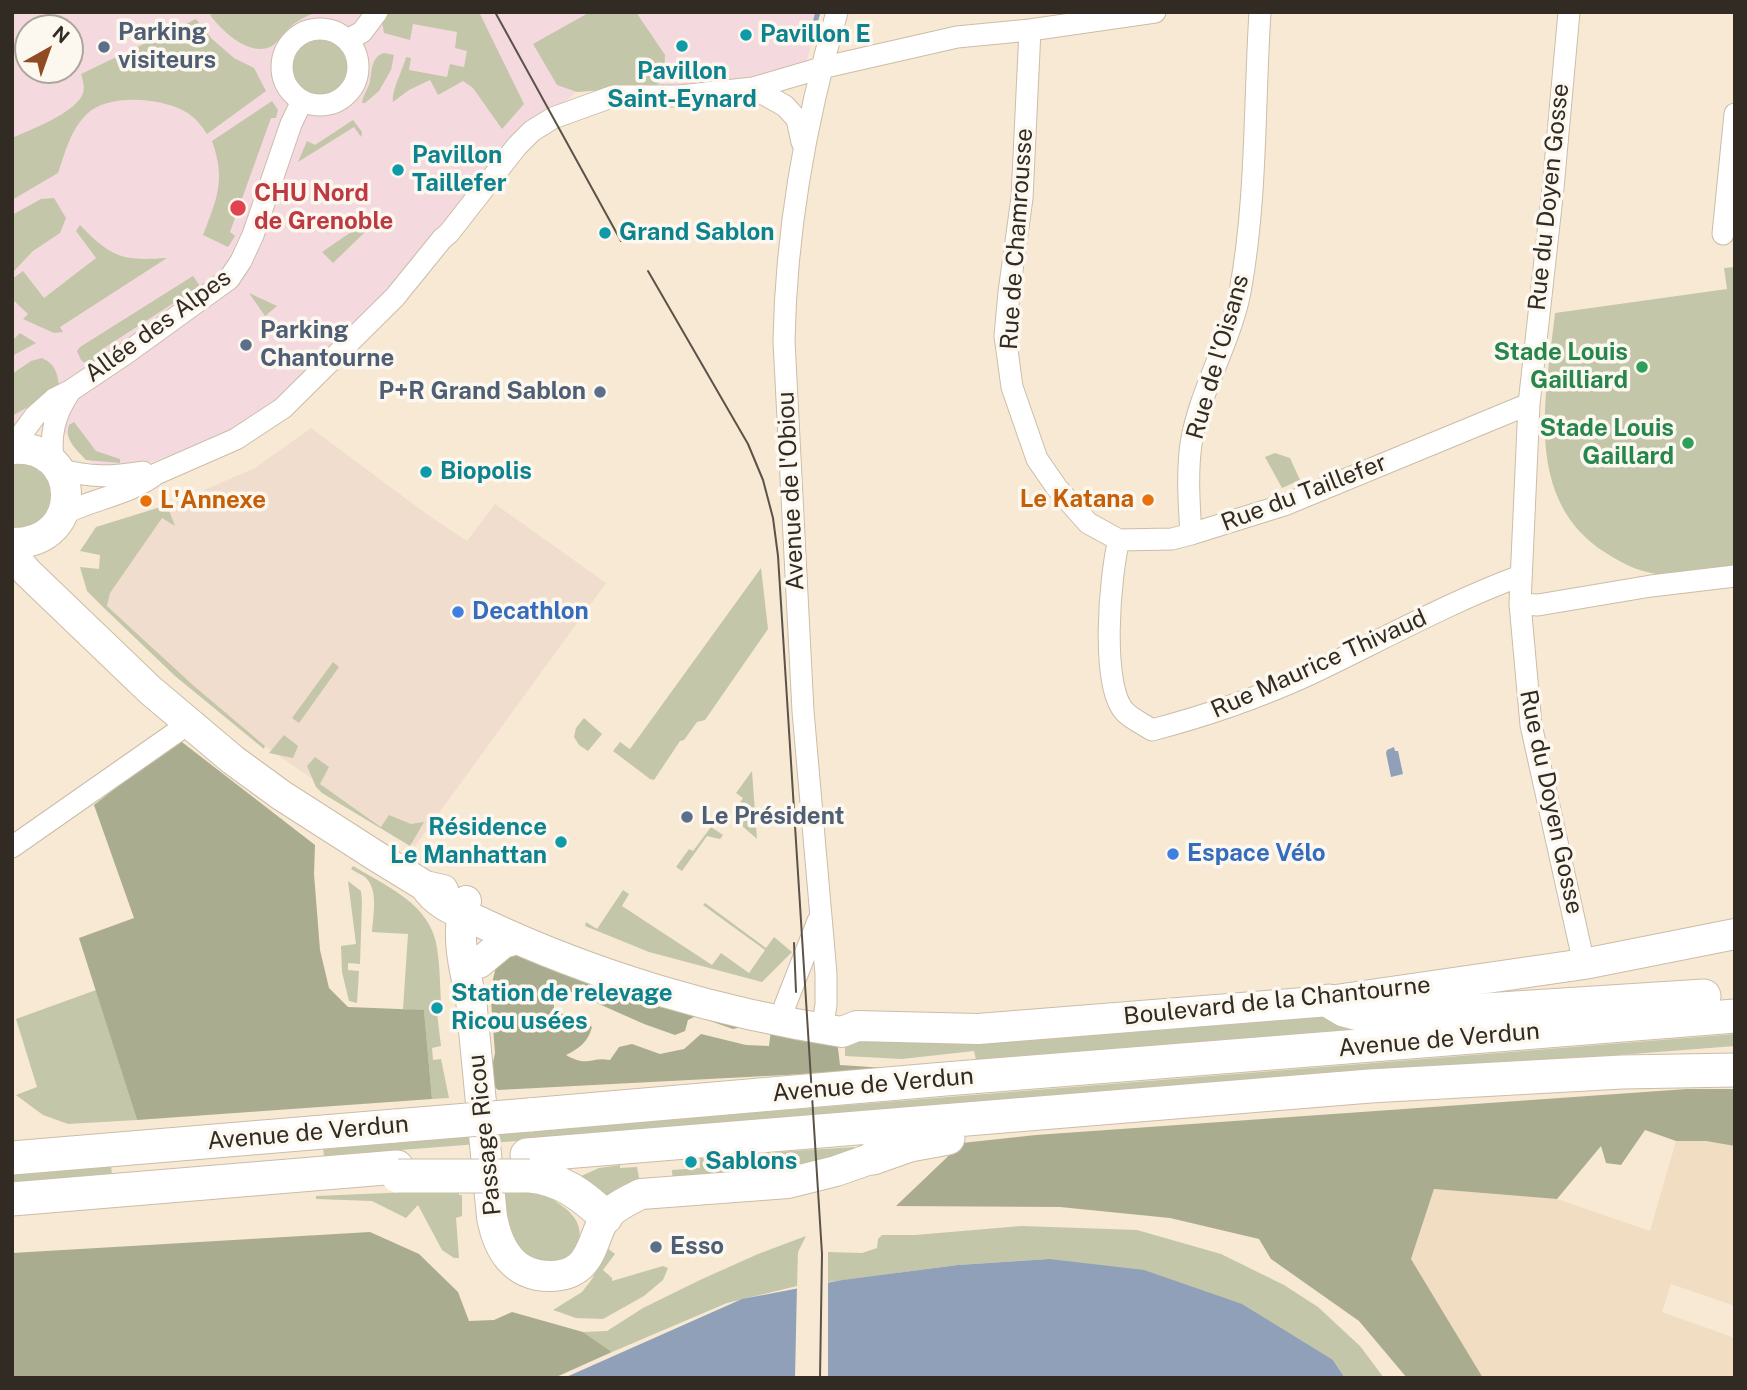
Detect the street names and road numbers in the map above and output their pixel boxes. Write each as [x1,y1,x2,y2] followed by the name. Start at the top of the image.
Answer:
[1523,82,1575,312] street label: Rue du Doyen Gosse
[995,127,1039,351] street label: Rue de Chamrousse
[79,263,237,389] street label: Allée des Alpes
[1181,271,1255,443] street label: Rue de l'Oisans
[771,391,811,591] street label: Avenue de l'Obiou
[1217,448,1391,538] street label: Rue du Taillefer
[1207,603,1431,725] street label: Rue Maurice Thivaud
[1513,687,1589,917] street label: Rue du Doyen Gosse
[1122,971,1432,1031] street label: Boulevard de la Chantourne
[1337,1017,1541,1063] street label: Avenue de Verdun
[462,1053,508,1217] street label: Passage Ricou
[771,1062,975,1108] street label: Avenue de Verdun
[206,1110,410,1156] street label: Avenue de Verdun

